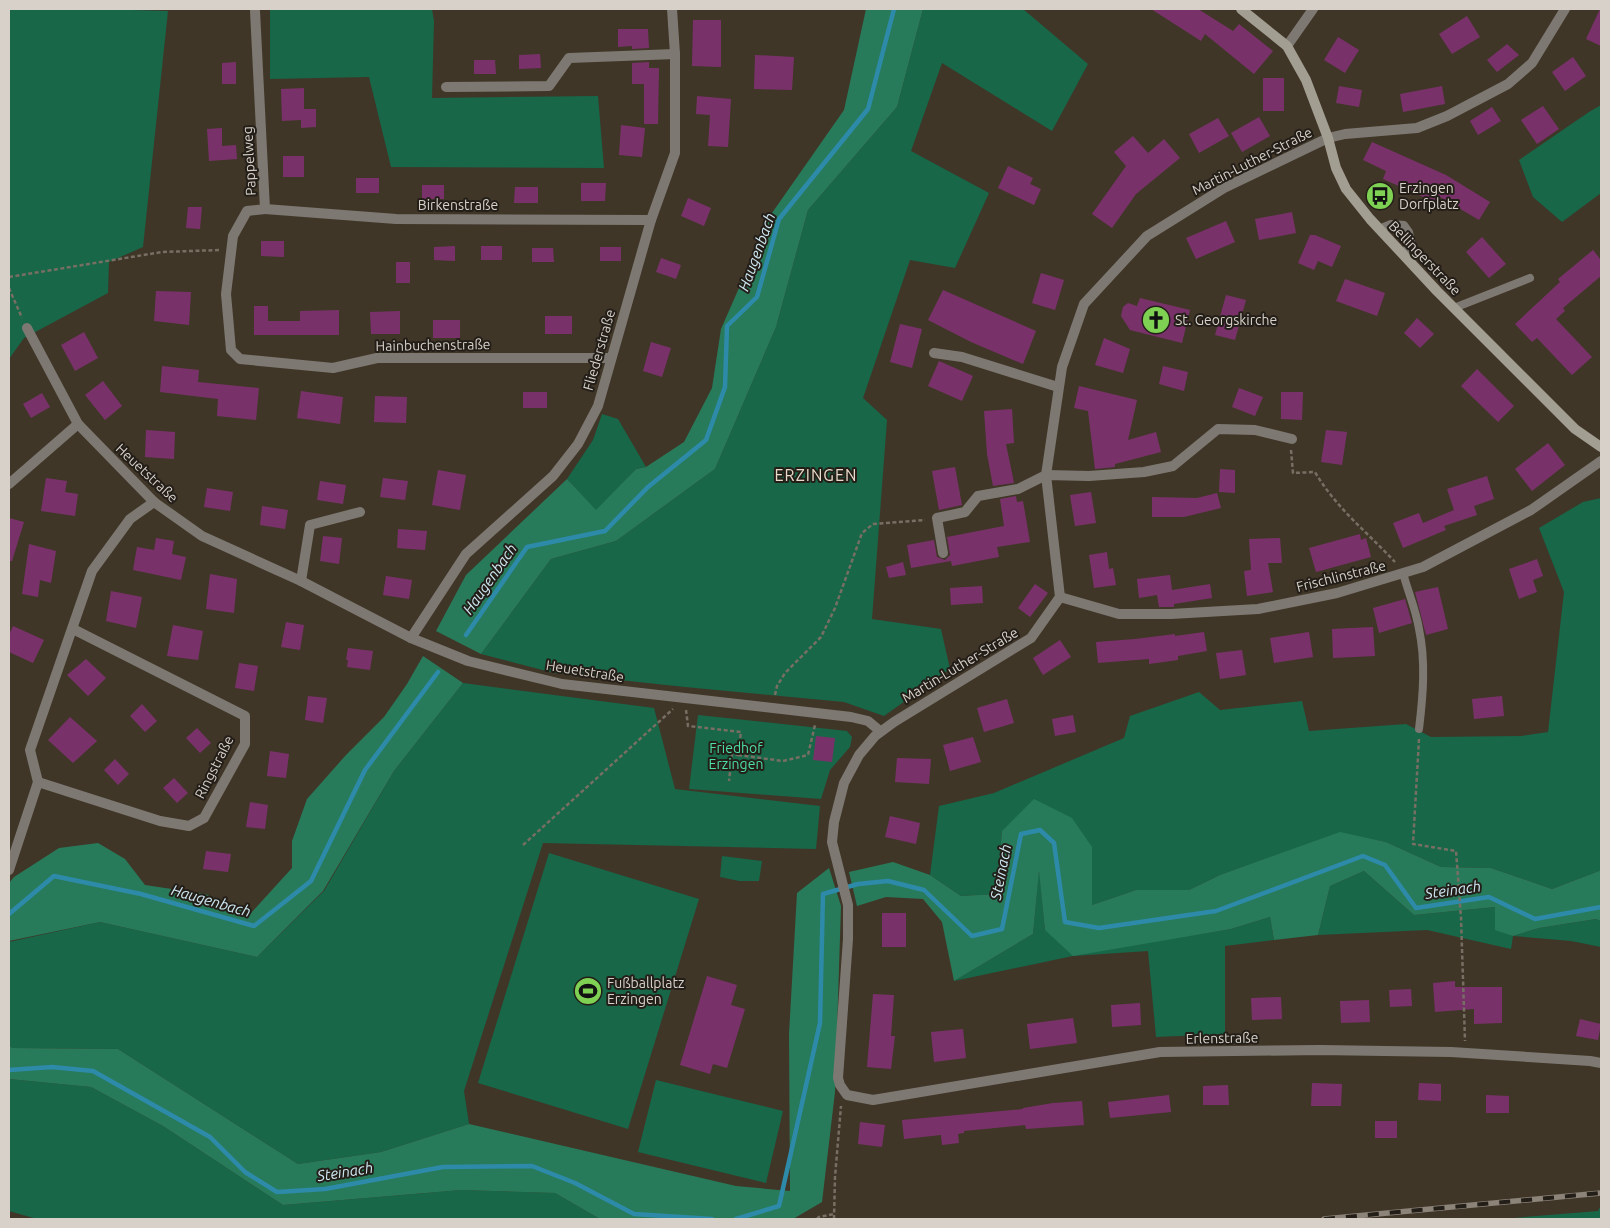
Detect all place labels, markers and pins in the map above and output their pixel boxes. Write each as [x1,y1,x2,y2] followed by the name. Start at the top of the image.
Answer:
[1399,180,1459,212] place label: Erzingen Dorfplatz
[1365,181,1395,211] bus stop icon: Erzingen Dorfplatz
[1141,305,1171,335] church icon: St. Georgskirche
[1175,312,1277,328] place label: St. Georgskirche
[607,975,684,1007] place label: Fußballplatz Erzingen
[573,976,603,1006] sports icon: Fußballplatz Erzingen

